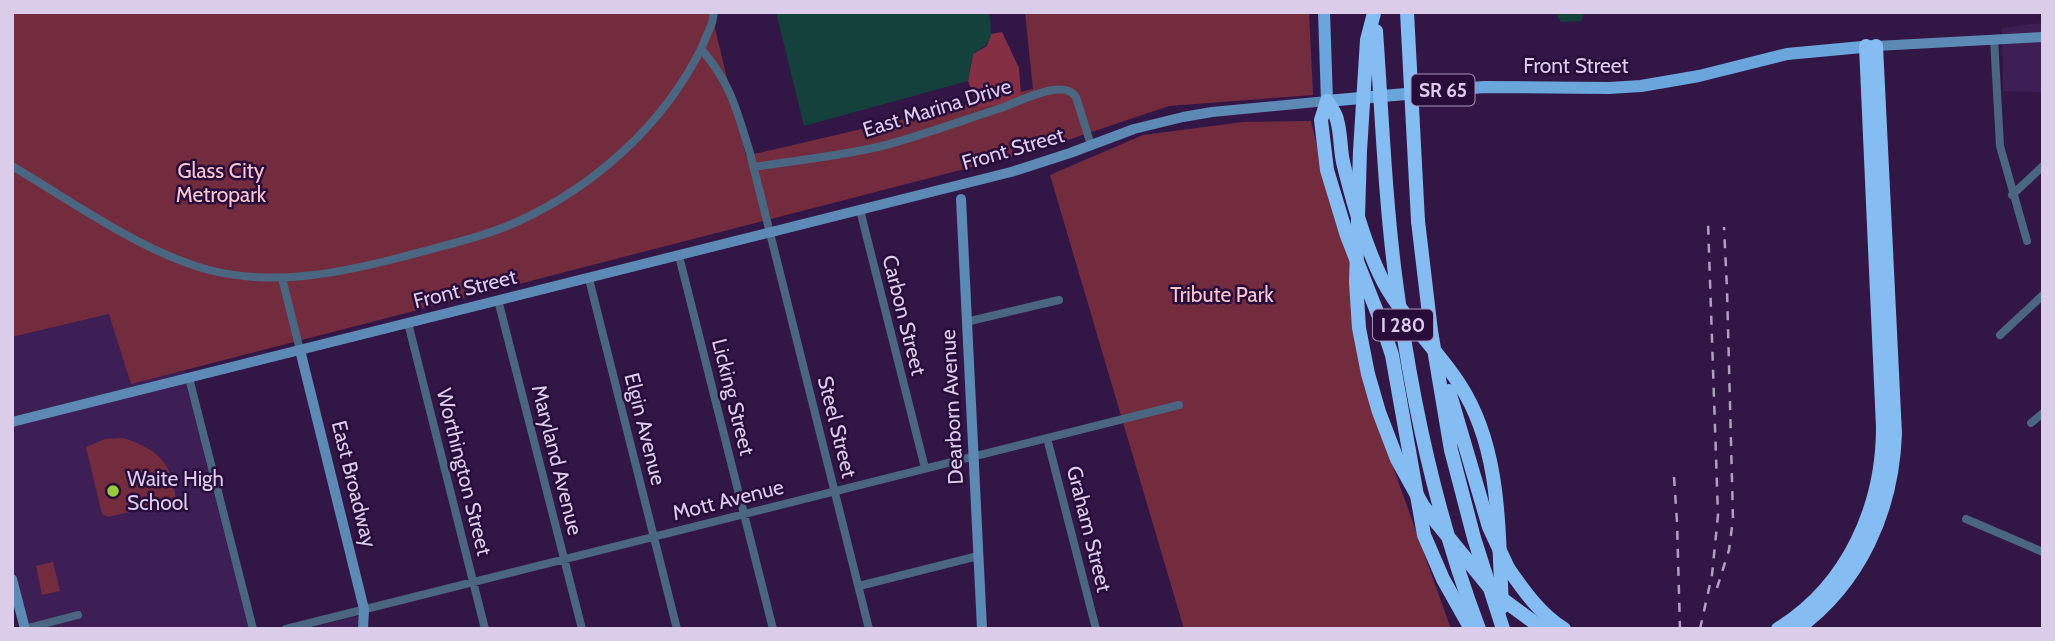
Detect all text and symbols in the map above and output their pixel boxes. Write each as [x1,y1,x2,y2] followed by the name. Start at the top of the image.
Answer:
[1523,53,1629,78] street label: Front Street
[860,73,1014,142] street label: East Marina Drive
[1412,74,1474,106] road number: SR 65
[959,122,1067,175] street label: Front Street
[176,158,267,207] park label: Glass City Metropark
[877,252,932,378] street label: Carbon Street
[411,264,519,313] street label: Front Street
[1170,282,1274,307] park label: Tribute Park
[1373,310,1433,340] road number: I 280
[935,328,968,485] street label: Dearborn Avenue
[707,336,760,458] street label: Licking Street
[619,370,672,488] street label: Elgin Avenue
[813,373,862,480] street label: Steel Street
[527,382,588,538] street label: Maryland Avenue
[432,386,497,558] street label: Worthington Street
[327,418,382,550] street label: East Broadway
[1062,463,1117,595] street label: Graham Street
[127,466,224,515] place label: Waite High School
[670,474,786,525] street label: Mott Avenue
[105,483,121,499] marker: Waite High School

